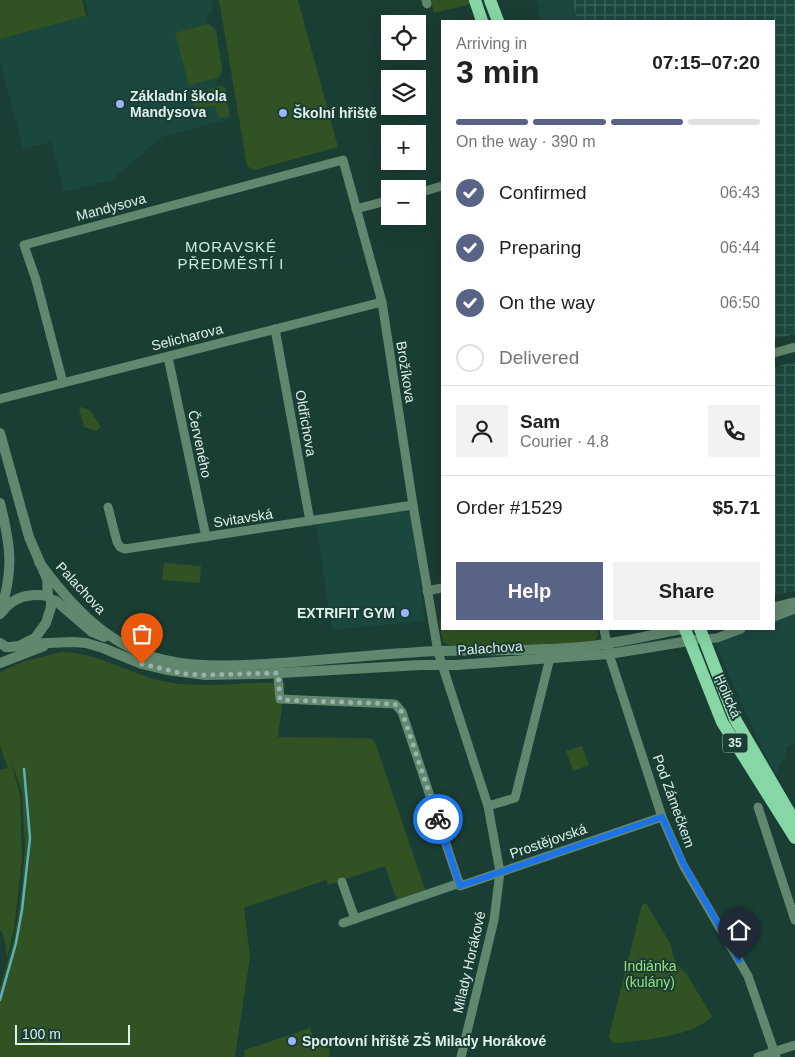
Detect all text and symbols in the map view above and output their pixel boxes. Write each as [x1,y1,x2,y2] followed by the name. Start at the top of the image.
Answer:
[381,15,426,225] map controls
[381,15,426,60] button: locate
[456,35,527,52] text: Arriving in
[652,52,760,73] text: 07:15–07:20
[456,54,540,90] text: 3 min
[381,70,426,115] button: layers
[130,88,227,120] place label: Základní škola Mandysova
[114,98,126,110] marker: Základní škola Mandysova
[293,104,377,121] place label: Školní hřiště
[277,107,289,119] marker: Školní hřiště
[381,125,426,170] button: +
[456,133,596,150] text: On the way · 390 m
[456,179,484,207] icon: check
[381,180,426,225] button: −
[499,182,587,203] text: Confirmed
[720,184,760,201] text: 06:43
[74,190,148,224] street label: Mandysova
[456,234,484,262] icon: check
[499,237,581,258] text: Preparing
[178,238,284,272] district label: MORAVSKÉ PŘEDMĚSTÍ I
[720,239,760,256] text: 06:44
[456,289,484,317] icon: check
[499,292,595,313] text: On the way
[720,294,760,311] text: 06:50
[150,320,225,354] street label: Selicharova
[393,340,419,404] street label: Brožíkova
[499,347,579,368] text: Delivered
[292,389,320,458] street label: Oldřichova
[456,405,508,457] button: person
[708,405,760,457] button: phone
[185,409,215,479] street label: Červeného
[520,411,560,432] text: Sam
[520,433,609,450] text: Courier · 4.8
[456,497,563,518] text: Order #1529
[712,497,760,518] text: $5.71
[212,505,274,531] street label: Svitavská
[53,559,109,618] street label: Palachova
[456,562,603,620] button: Help
[613,562,760,620] button: Share
[297,605,395,621] place label: EXTRIFIT GYM
[399,607,411,619] marker: EXTRIFIT GYM
[121,613,163,664] pin
[128,620,156,648] icon: bag
[457,638,523,658] street label: Palachova
[711,672,745,720] street label: Holická
[722,734,748,752] road number: 35
[650,752,698,850] street label: Pod Zámečkem
[413,794,463,844] courier
[424,805,452,833] icon: bike
[508,820,589,862] street label: Prostějovská
[449,909,489,1015] street label: Milady Horákové
[718,909,760,960] pin
[725,916,753,944] icon: home
[624,958,677,990] park label: Indiánka (kulány)
[15,1022,130,1045] scale bar
[22,1026,61,1042] text: 100 m
[302,1032,546,1049] place label: Sportovní hřiště ZŠ Milady Horákové
[286,1035,298,1047] marker: Sportovní hřiště ZŠ Milady Horákové

